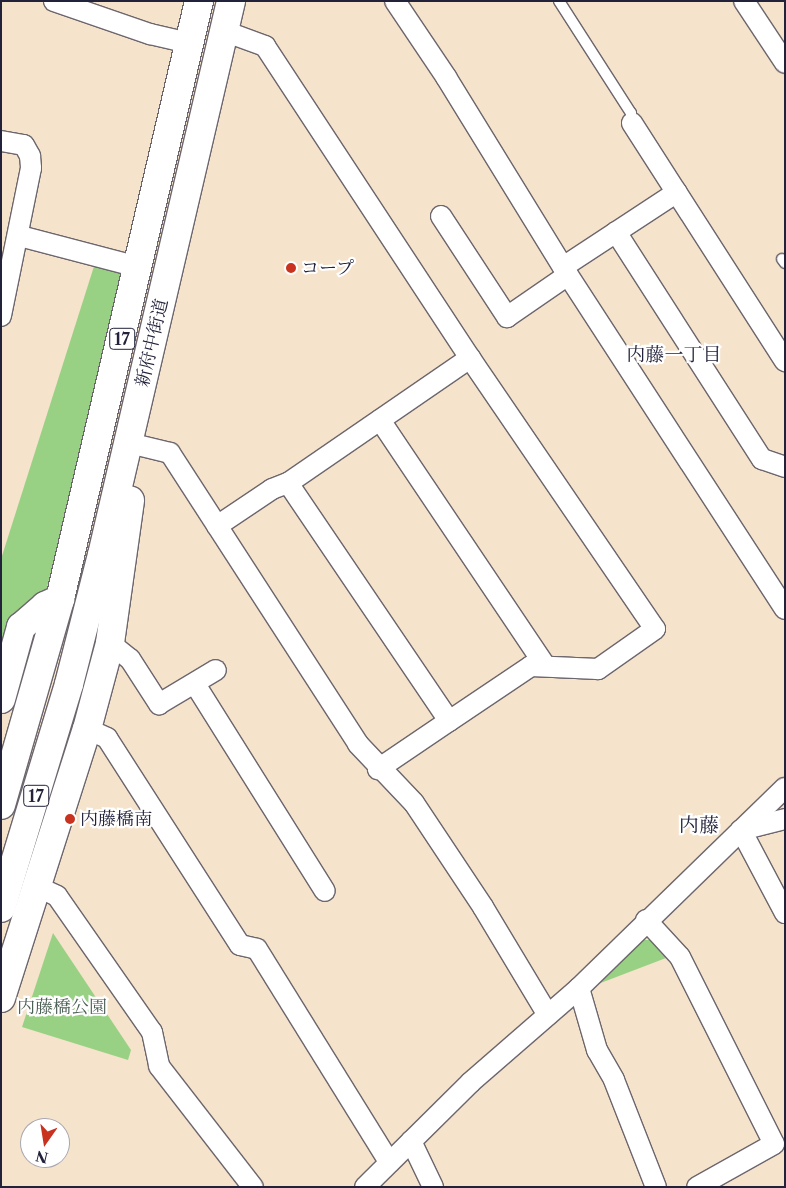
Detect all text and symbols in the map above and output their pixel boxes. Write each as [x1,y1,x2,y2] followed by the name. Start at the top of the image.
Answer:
[301,257,355,279] place label: コープ
[285,262,297,274] marker: コープ
[131,297,173,389] street label: 新府中街道
[108,326,136,352] road number: 17
[627,344,721,366] district label: 内藤一丁目
[22,782,50,809] road number: 17
[80,808,152,830] place label: 内藤橋南
[64,813,76,825] marker: 内藤橋南
[679,813,719,837] district label: 内藤
[17,996,107,1018] park label: 内藤橋公園
[20,1118,70,1168] north arrow
[34,1147,50,1167] text: N

